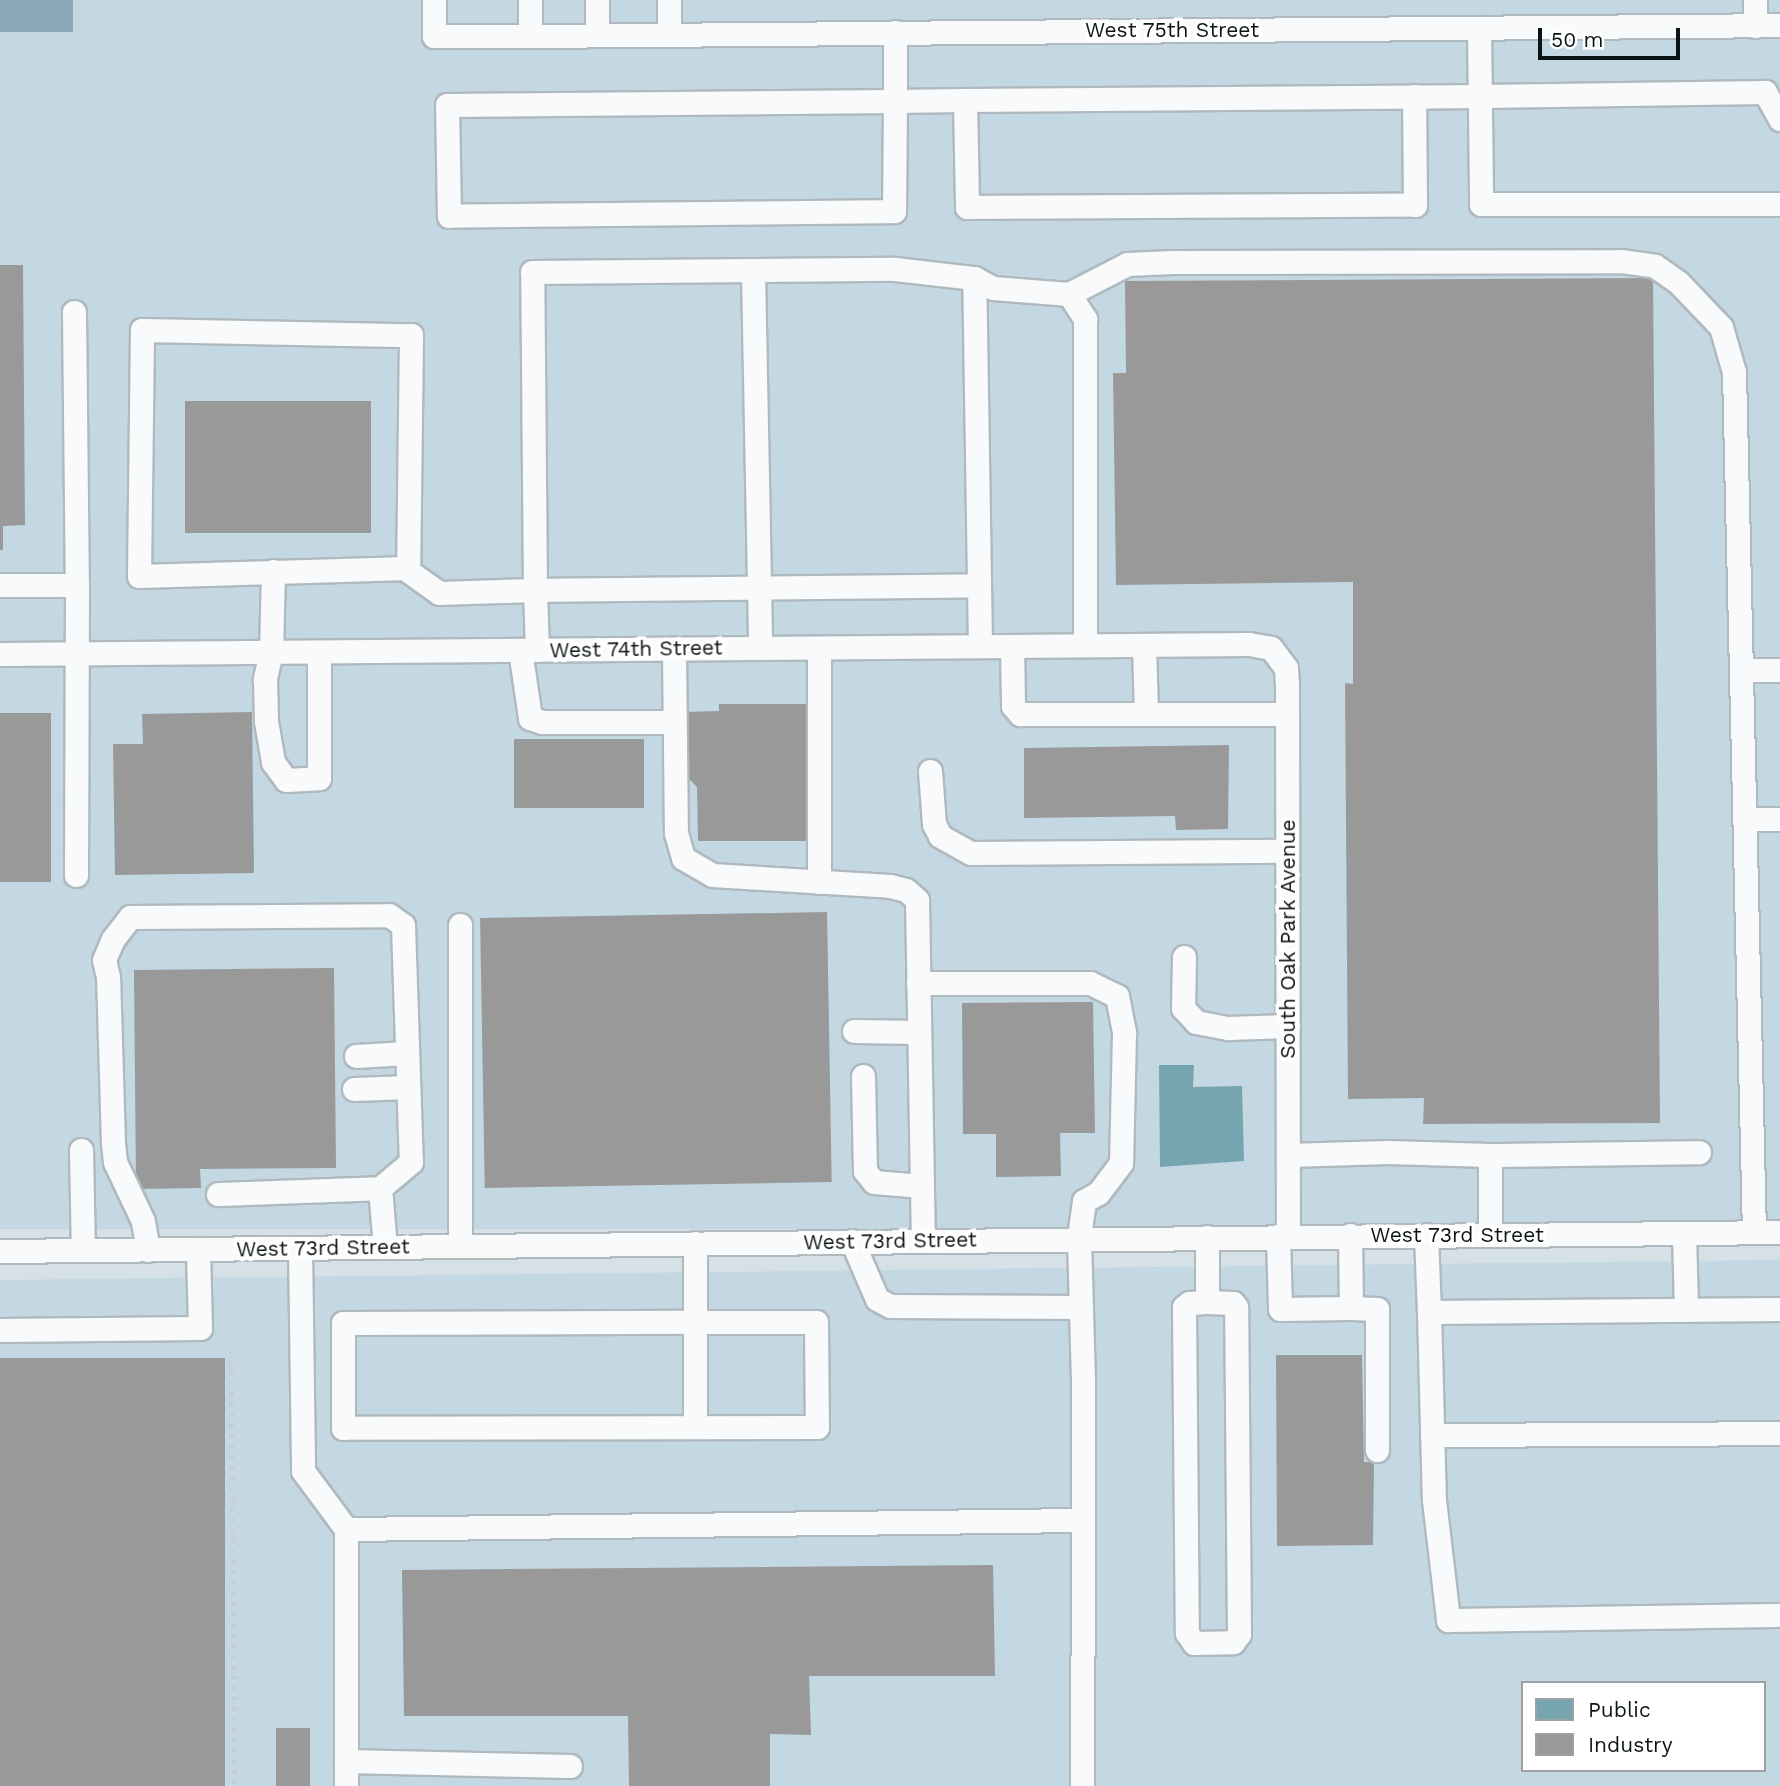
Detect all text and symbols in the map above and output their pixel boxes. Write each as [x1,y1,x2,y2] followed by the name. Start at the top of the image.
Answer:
[1542,14,1684,58] scale bar
[1085,17,1259,43] street label: West 75th Street
[1551,27,1603,52] text: 50 m
[549,635,723,663] street label: West 74th Street
[1275,818,1301,1060] street label: South Oak Park Avenue
[1370,1222,1544,1248] street label: West 73rd Street
[803,1227,977,1255] street label: West 73rd Street
[236,1234,410,1262] street label: West 73rd Street
[1521,1681,1766,1772] legend
[1588,1697,1651,1722] text: Public
[1588,1732,1673,1757] text: Industry

